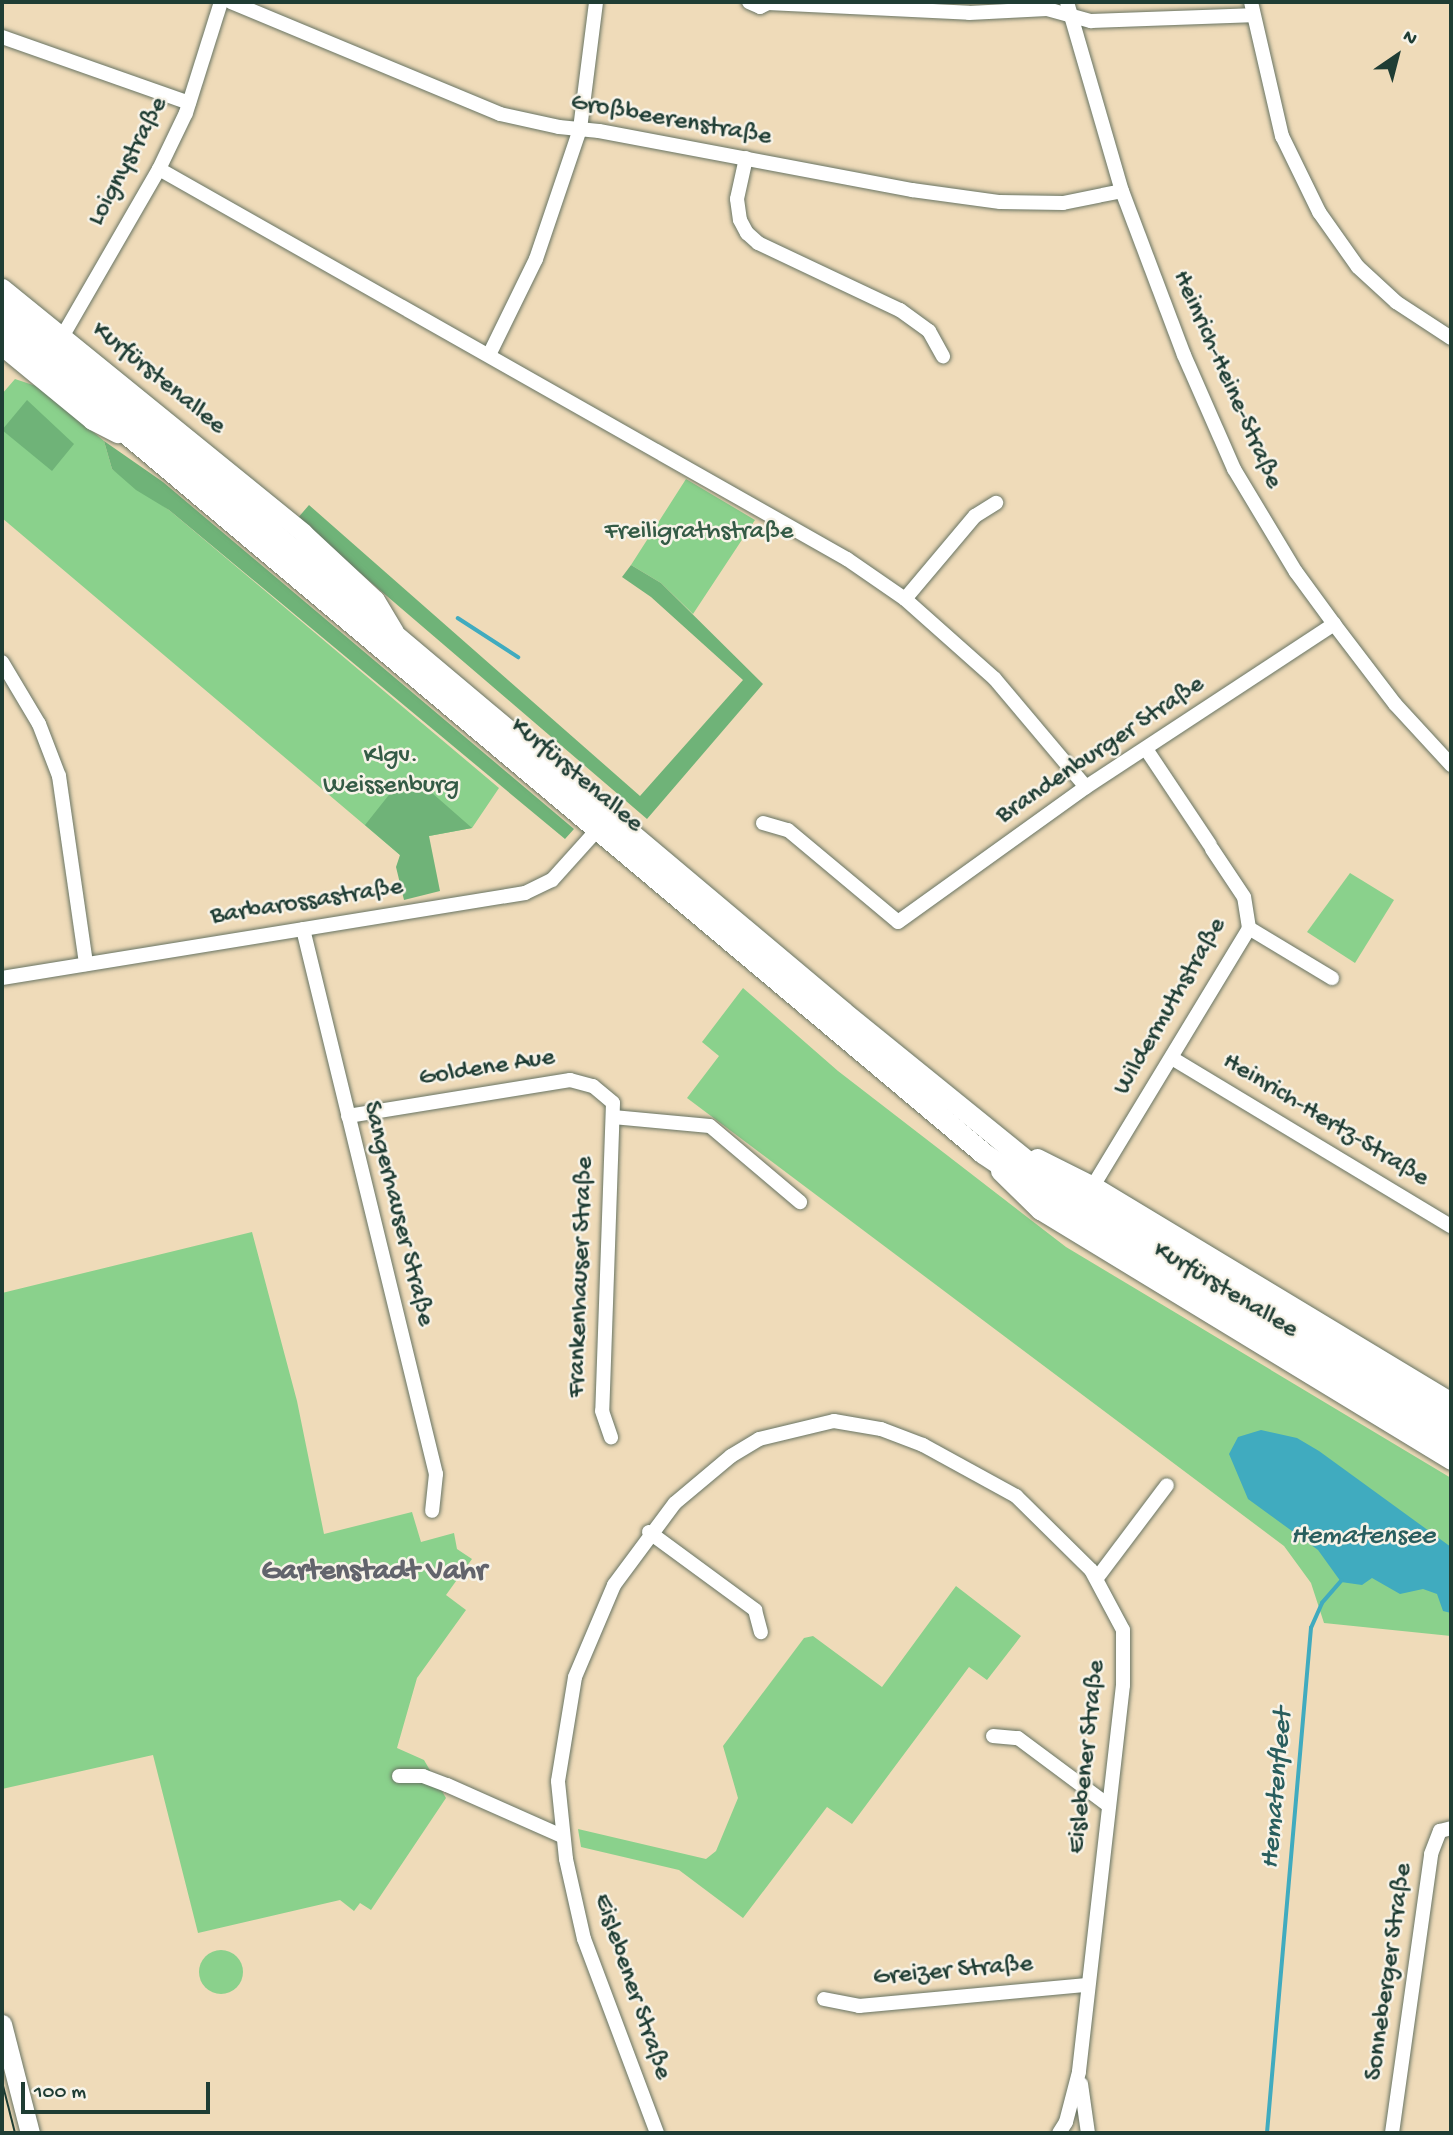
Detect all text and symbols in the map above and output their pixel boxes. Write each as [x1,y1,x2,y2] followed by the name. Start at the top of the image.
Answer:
[1362,21,1432,91] north arrow
[1398,25,1421,51] text: N
[568,88,774,154] street label: Großbeerenstraße
[82,92,176,232] street label: Loignystraße
[1164,266,1288,494] street label: Heinrich-Heine-Straße
[85,315,231,443] street label: Kurfürstenallee
[605,517,793,549] park label: Freiligrathstraße
[991,670,1211,832] street label: Brandenburger Straße
[503,711,649,841] street label: Kurfürstenallee
[323,741,459,802] park label: Klgv. Weissenburg
[209,872,405,934] street label: Barbarossastraße
[1108,913,1234,1101] street label: Wildermuthstraße
[417,1043,557,1095] street label: Goldene Aue
[1216,1047,1434,1195] street label: Heinrich-Hertz-Straße
[354,1098,440,1330] street label: Sangerhauser Straße
[562,1156,602,1398] street label: Frankenhauser Straße
[1147,1235,1303,1347] street label: Kurfürstenallee
[1291,1520,1435,1554] water label: Hematensee
[261,1555,487,1591] district label: Gartenstadt Vahr
[1062,1659,1114,1855] street label: Eislebener Straße
[1254,1708,1302,1870] water label: Hematenfleet
[1359,1861,1421,2083] street label: Sonneberger Straße
[585,1890,677,2084] street label: Eislebener Straße
[872,1949,1034,1995] street label: Greizer Straße
[24,2068,214,2112] scale bar
[34,2081,86,2106] text: 100 m

